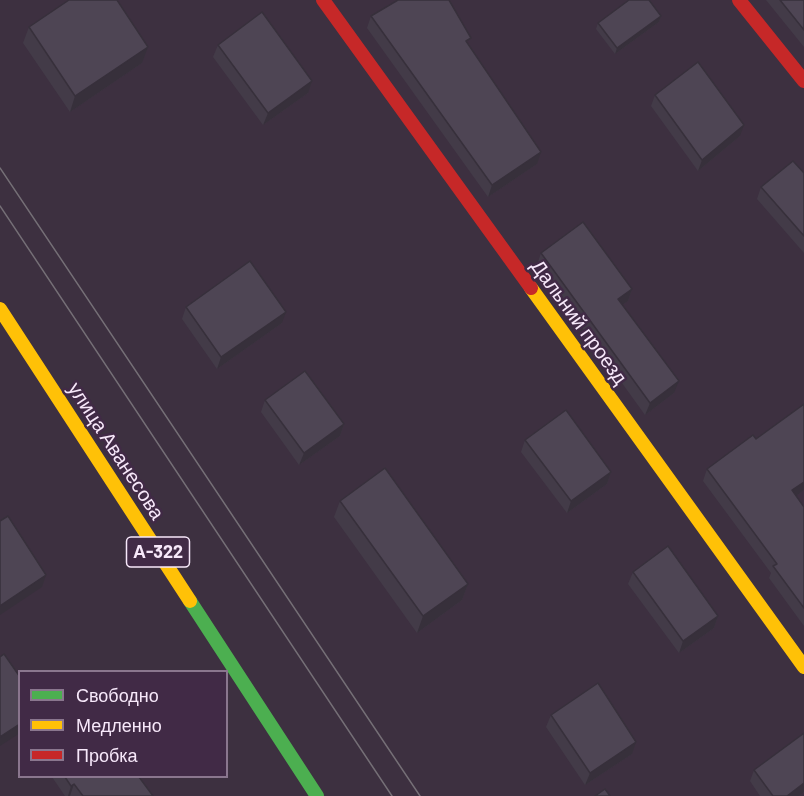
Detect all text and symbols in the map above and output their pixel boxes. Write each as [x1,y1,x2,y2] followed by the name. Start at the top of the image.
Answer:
[526,255,632,389] street label: Дальний проезд
[63,378,169,524] street label: улица Аванесова
[126,537,190,567] road number: А-322
[18,670,228,778] legend
[76,684,159,706] text: Свободно
[76,714,162,736] text: Медленно
[76,744,138,766] text: Пробка

